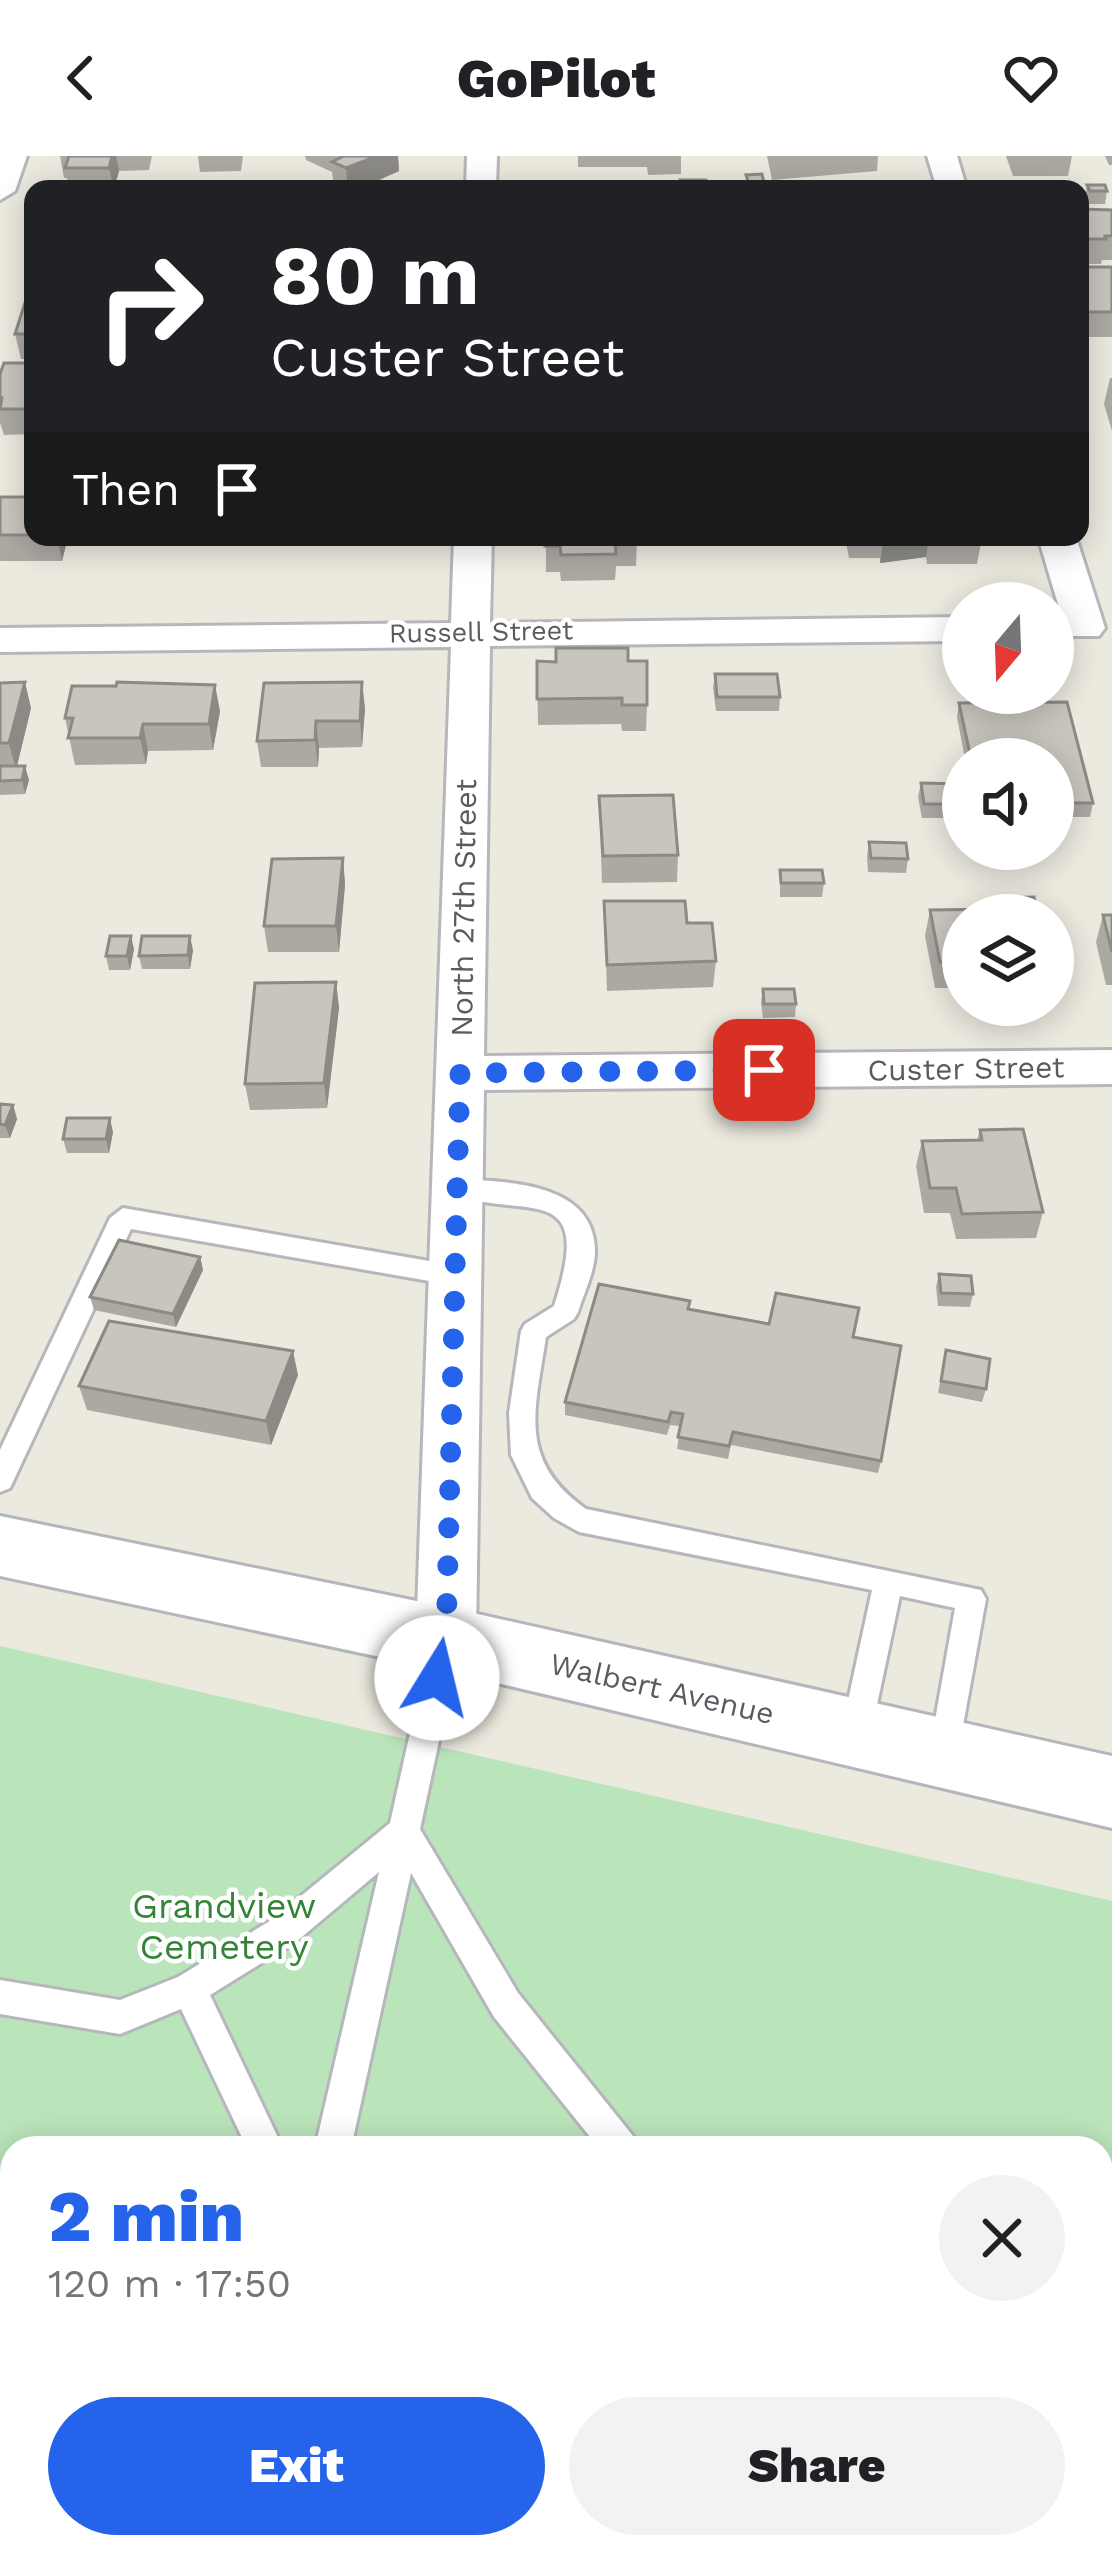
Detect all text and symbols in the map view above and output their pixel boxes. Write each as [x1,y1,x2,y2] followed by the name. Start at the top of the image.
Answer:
[48,45,114,111] icon: back
[998,45,1064,111] icon: heart
[457,47,655,110] text: GoPilot
[270,226,480,324] text: 80 m
[72,228,228,384] icon: right
[270,326,624,389] text: Custer Street
[204,456,270,522] icon: arrive
[72,463,180,516] text: Then
[942,582,1074,714] north arrow
[942,582,1074,1026] map controls
[389,614,573,650] street label: Russell Street
[942,738,1074,870] button: sound
[444,778,483,1037] street label: North 27th Street
[942,894,1074,1026] button: layers
[713,1019,815,1121] pin
[731,1037,797,1103] icon: arrive
[867,1049,1065,1088] street label: Custer Street
[374,1615,500,1741] position arrow
[547,1646,778,1731] street label: Walbert Avenue
[132,1885,316,1968] park label: Grandview Cemetery
[48,2174,244,2258] text: 2 min
[939,2175,1065,2301] button: close
[48,2261,291,2306] text: 120 m · 17:50
[48,2397,545,2535] button: Exit
[569,2397,1065,2535] button: Share

